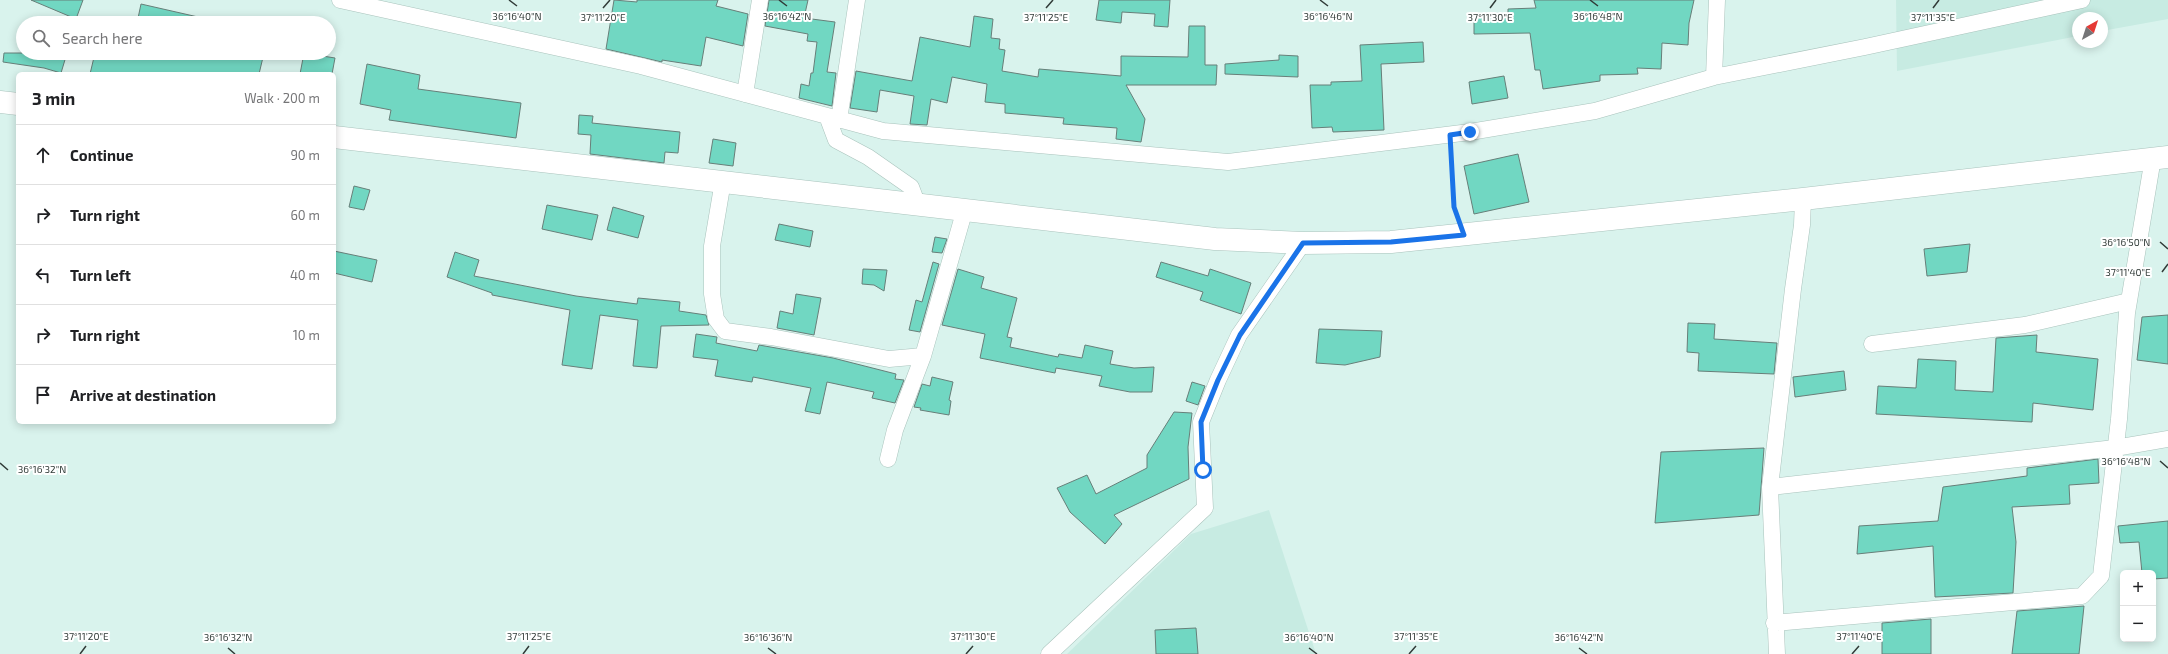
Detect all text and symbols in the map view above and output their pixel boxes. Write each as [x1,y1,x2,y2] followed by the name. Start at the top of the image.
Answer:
[492,10,542,22] text: 36°16'40"N
[763,10,811,22] text: 36°16'42"N
[1304,10,1352,22] text: 36°16'46"N
[1573,10,1623,22] text: 36°16'48"N
[580,11,626,23] text: 37°11'20"E
[1024,11,1069,23] text: 37°11'25"E
[1467,11,1513,23] text: 37°11'30"E
[1911,11,1956,23] text: 37°11'35"E
[2072,12,2108,48] north arrow
[16,16,336,60] search box
[30,27,52,49] icon: search
[62,29,143,47] text: Search here
[32,88,75,108] text: 3 min
[244,90,320,106] text: Walk · 200 m
[1461,123,1479,141] route end
[32,144,54,166] icon: ahead
[70,146,133,164] text: Continue
[290,147,320,163] text: 90 m
[32,204,54,226] icon: right
[70,206,140,224] text: Turn right
[290,207,320,223] text: 60 m
[2102,236,2150,248] text: 36°16'50"N
[32,264,54,286] icon: left
[70,266,131,284] text: Turn left
[2105,266,2151,278] text: 37°11'40"E
[290,267,320,283] text: 40 m
[32,324,54,346] icon: right
[70,326,140,344] text: Turn right
[293,327,320,343] text: 10 m
[32,384,54,406] icon: arrive
[70,386,216,404] text: Arrive at destination
[2101,455,2151,467] text: 36°16'48"N
[1194,461,1212,479] route start
[18,463,66,475] text: 36°16'32"N
[2120,570,2156,642] map controls
[2120,570,2156,606] button: +
[2120,606,2156,642] button: −
[63,630,109,642] text: 37°11'20"E
[507,630,552,642] text: 37°11'25"E
[950,630,996,642] text: 37°11'30"E
[1394,630,1439,642] text: 37°11'35"E
[1836,630,1882,642] text: 37°11'40"E
[204,631,252,643] text: 36°16'32"N
[744,631,792,643] text: 36°16'36"N
[1284,631,1334,643] text: 36°16'40"N
[1555,631,1603,643] text: 36°16'42"N

